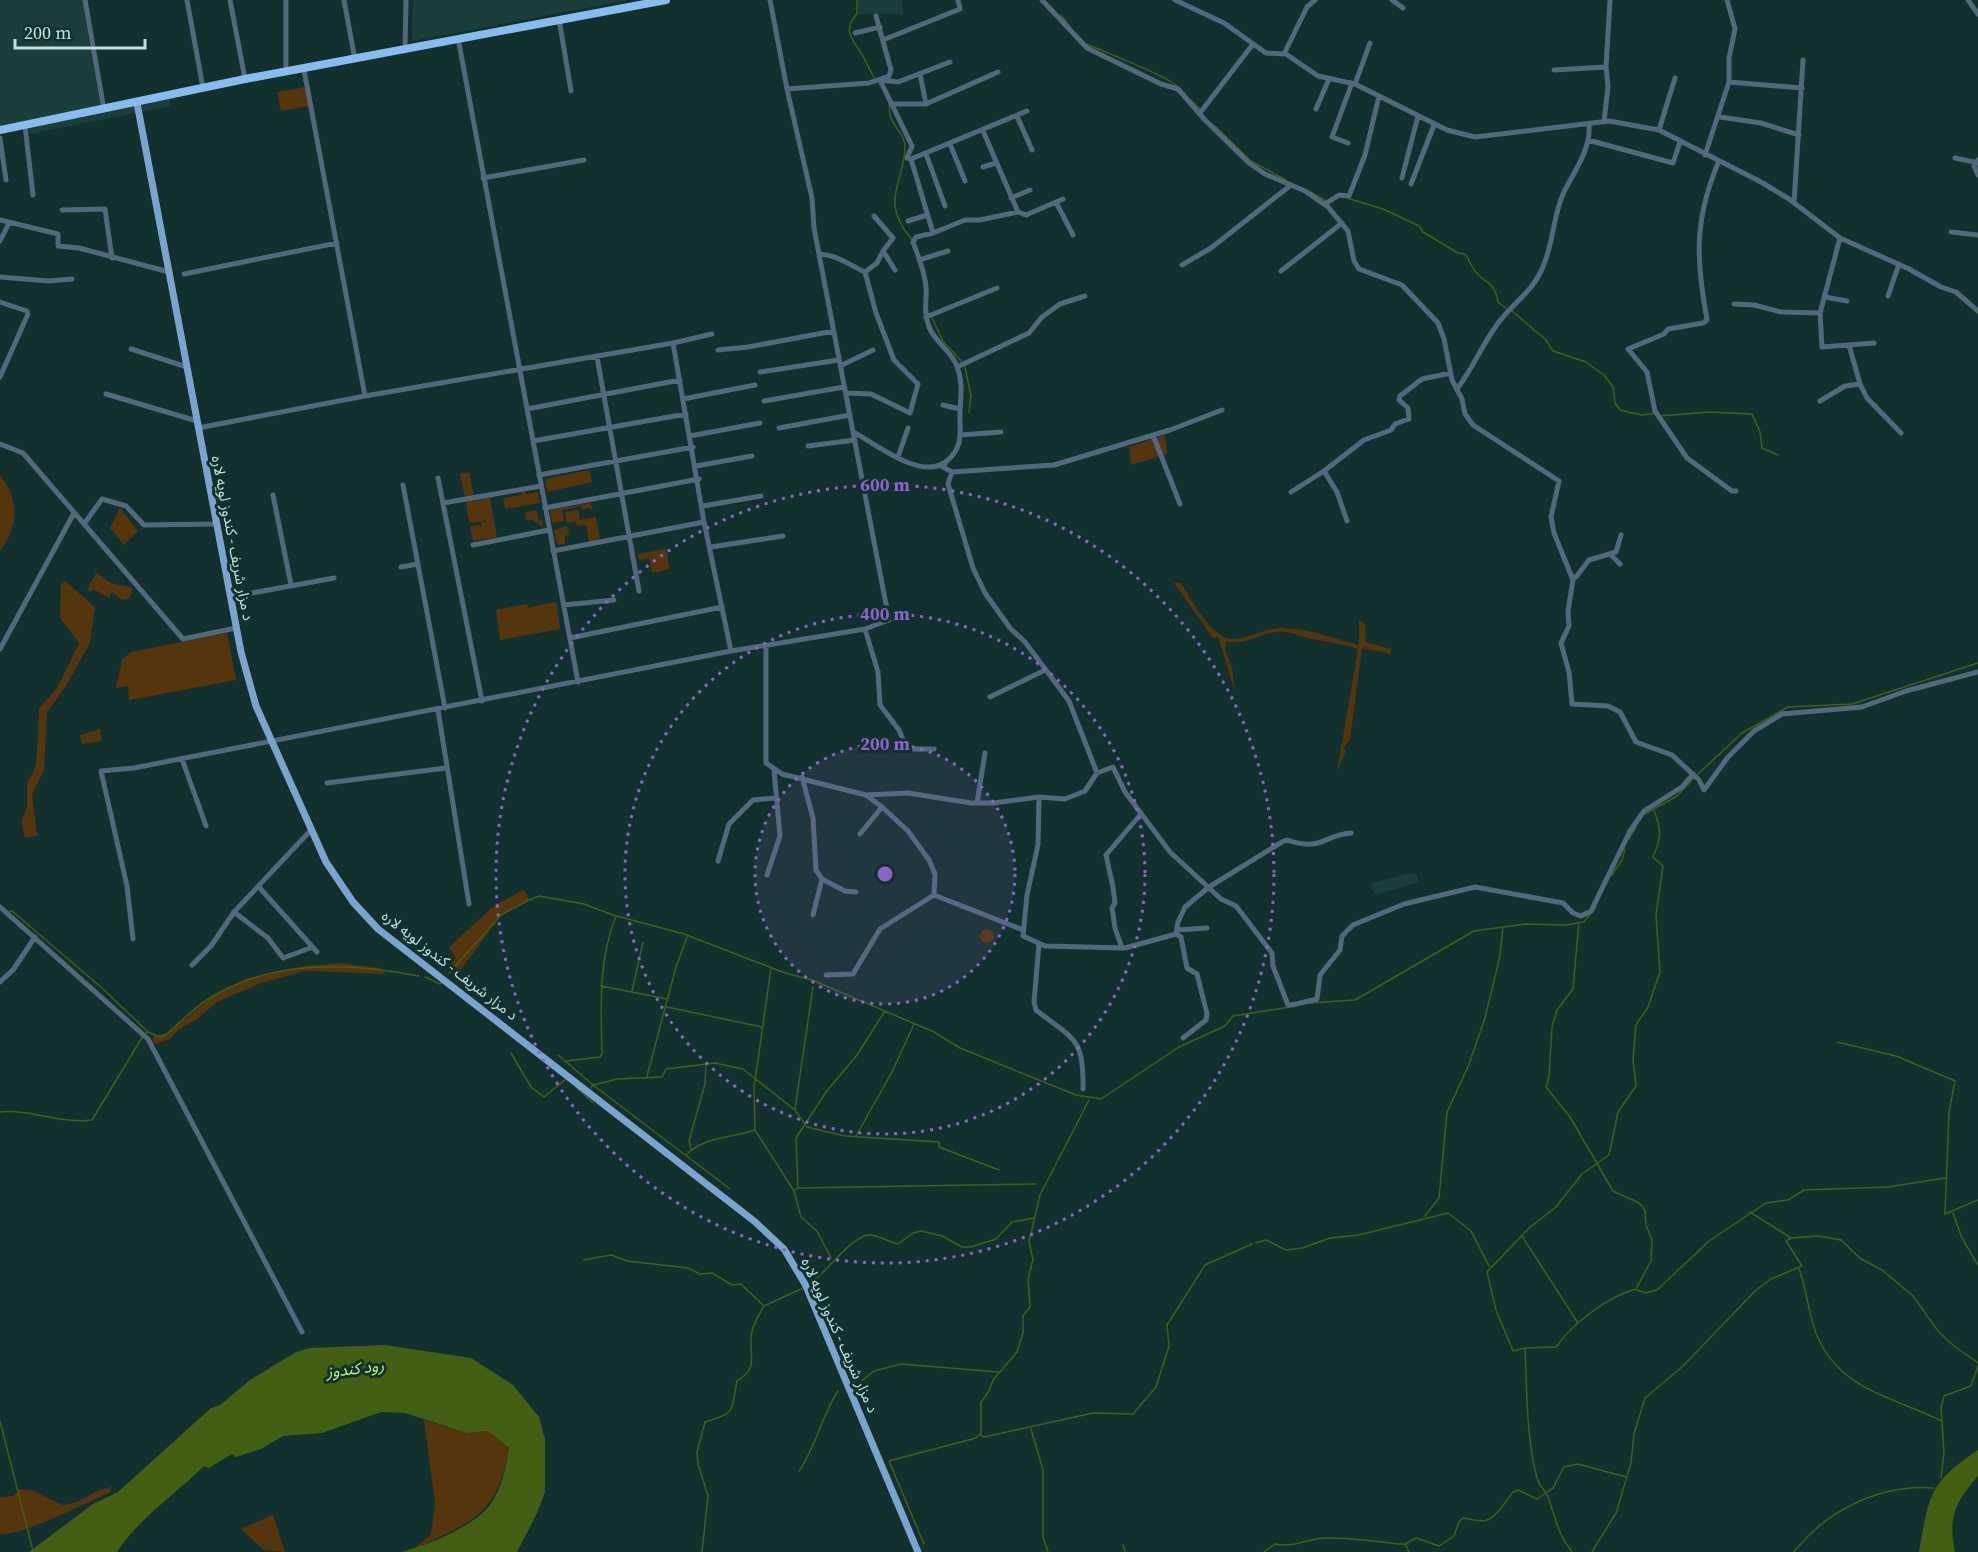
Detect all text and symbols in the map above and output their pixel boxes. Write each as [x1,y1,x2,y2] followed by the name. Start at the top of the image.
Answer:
[15,12,146,50] scale bar
[24,20,71,45] text: 200 m
[207,454,259,622] street label: د مزار شریف - کندوز لویه لاره
[860,472,910,497] text: 600 m
[860,601,910,626] text: 400 m
[860,731,910,756] text: 200 m
[875,864,895,884] centre of rings
[378,905,522,1025] street label: د مزار شریف - کندوز لویه لاره
[796,1254,884,1416] street label: د مزار شریف - کندوز لویه لاره
[323,1354,385,1383] water label: رود کندوز

